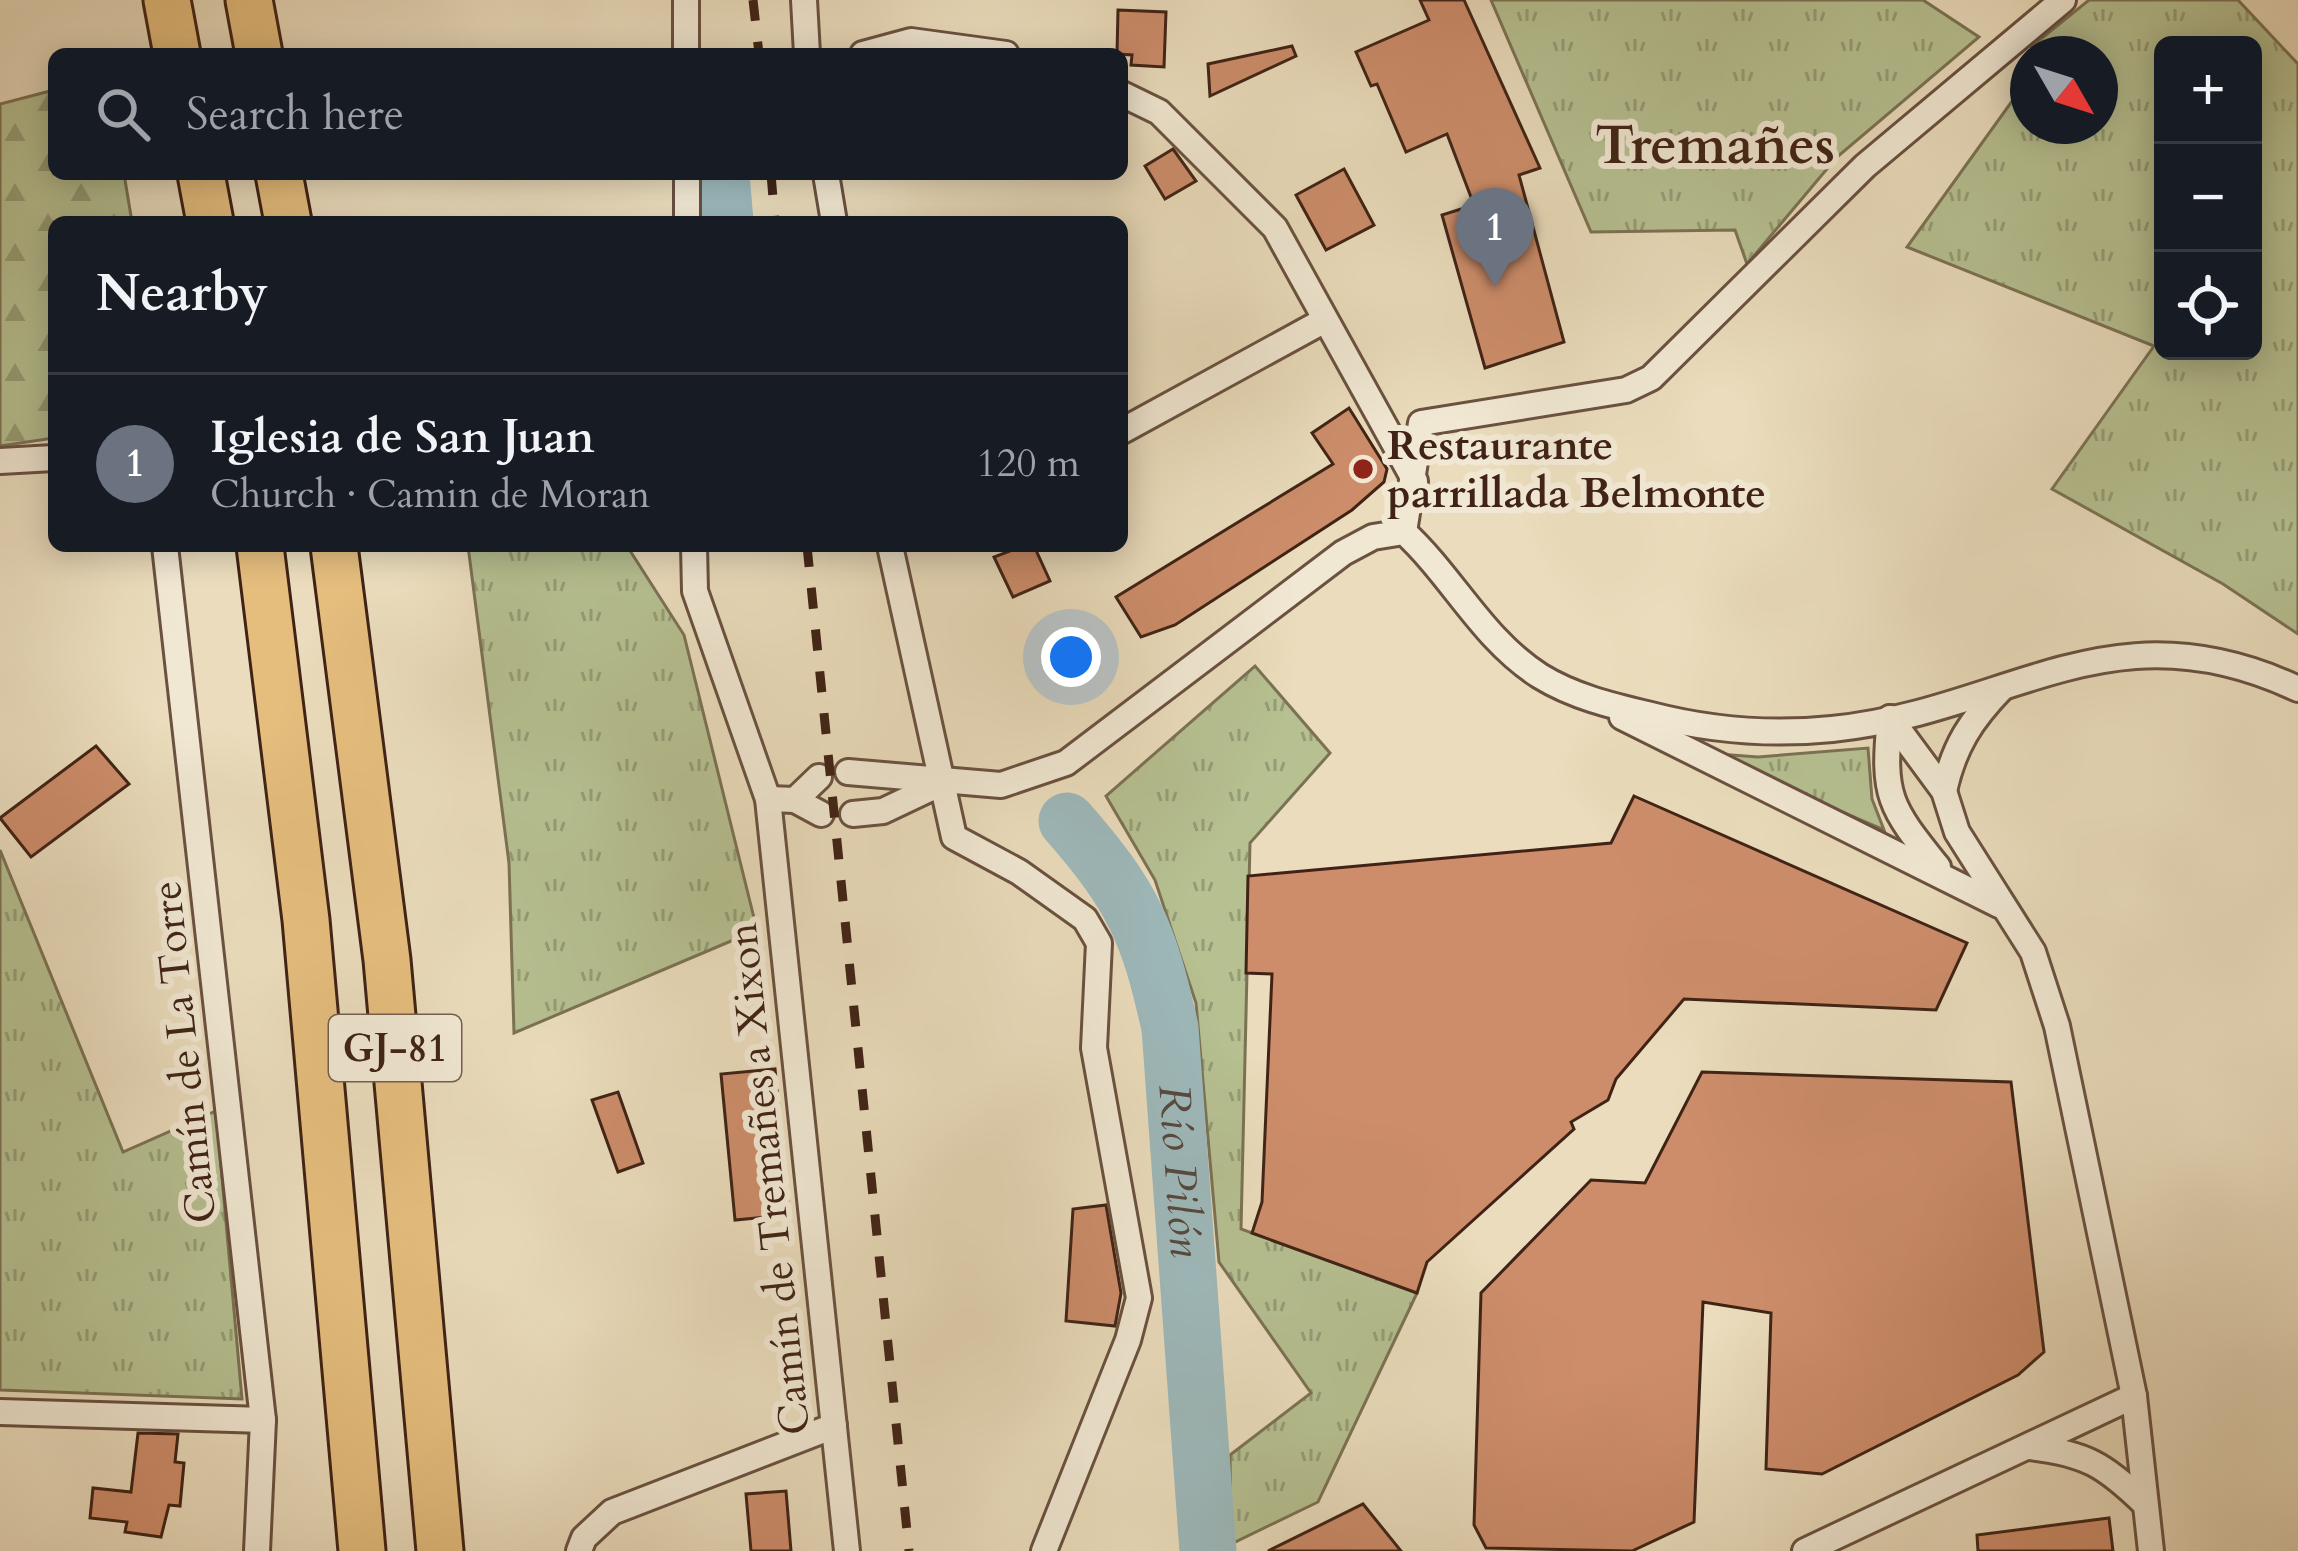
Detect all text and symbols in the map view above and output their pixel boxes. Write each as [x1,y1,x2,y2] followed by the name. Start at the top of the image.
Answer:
[2010,36,2118,144] north arrow
[2154,36,2262,360] map controls
[2154,36,2262,144] button: +
[48,48,1128,180] search box
[90,81,156,147] icon: search
[186,84,404,145] text: Search here
[1595,110,1835,183] district label: Tremañes
[2154,144,2262,252] button: −
[1456,188,1534,287] pin: 1
[2154,252,2262,360] button: locate
[96,259,268,329] text: Nearby
[210,407,595,468] text: Iglesia de San Juan
[1387,417,1766,522] place label: Restaurante parrillada Belmonte
[125,437,145,490] text: 1
[977,437,1080,490] text: 120 m
[1350,456,1376,482] marker: Restaurante parrillada Belmonte
[210,468,650,521] text: Church · Camin de Moran
[1041,627,1101,687] your location
[138,878,230,1226] street label: Camín de La Torre
[714,920,824,1438] street label: Camín de Tremañes a Xixon
[329,1015,461,1081] road number: GJ-81
[1144,1082,1217,1259] water label: Río Pilón

